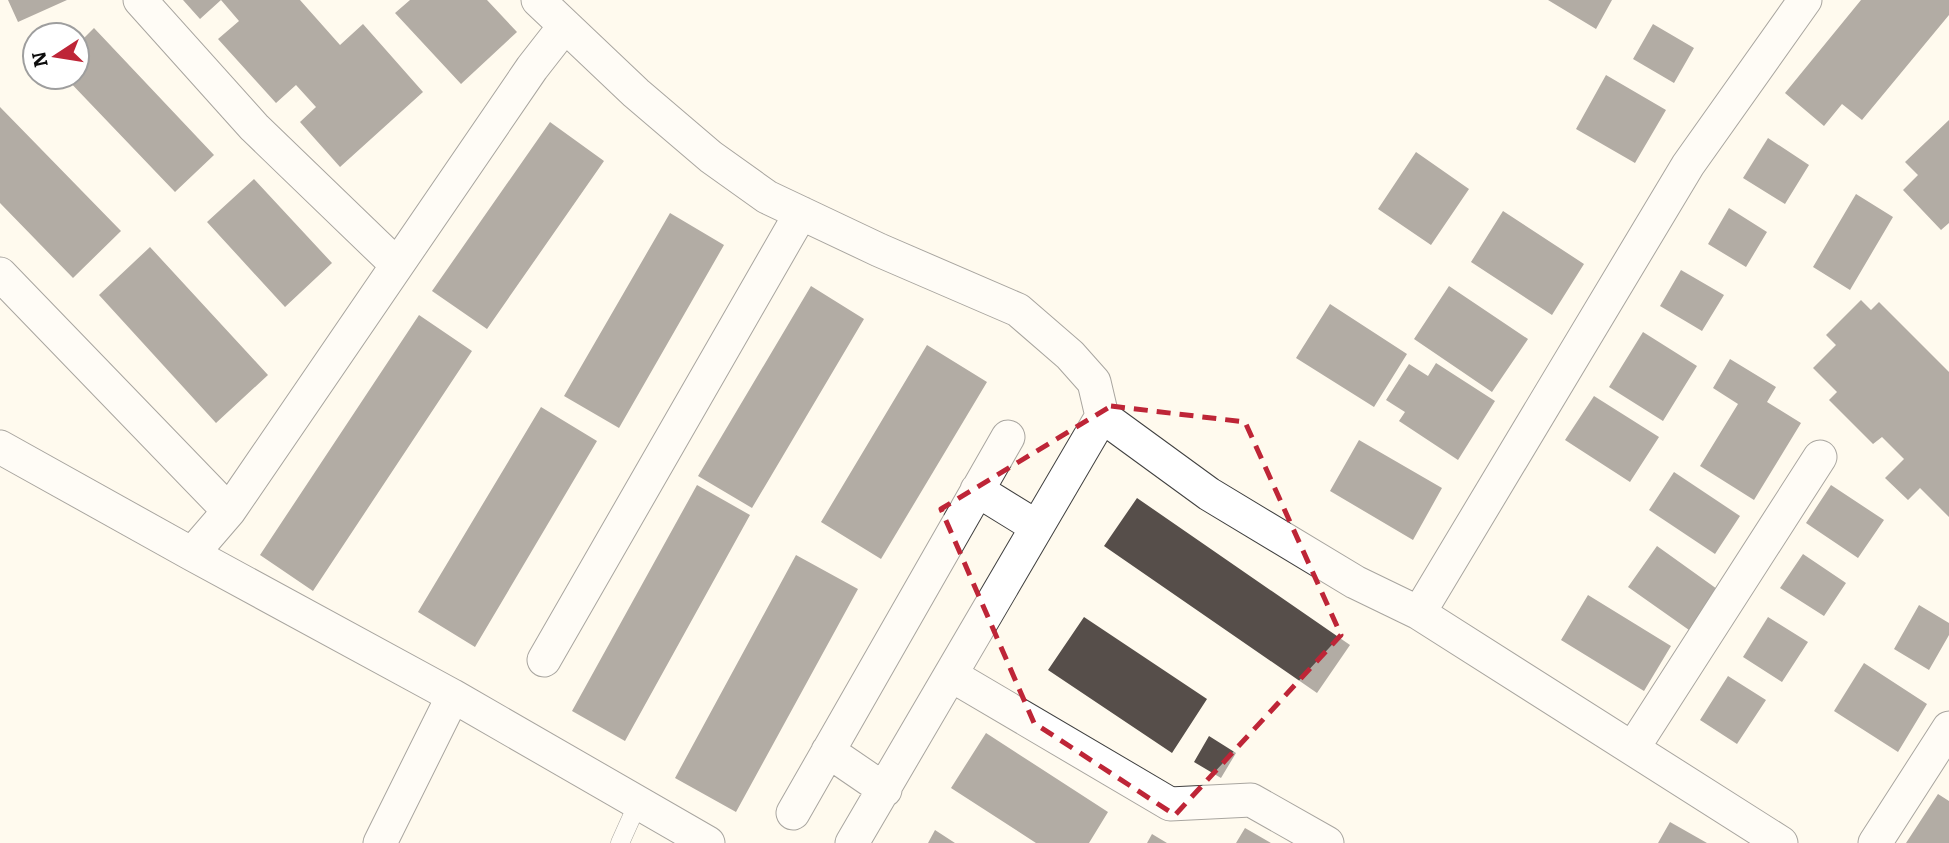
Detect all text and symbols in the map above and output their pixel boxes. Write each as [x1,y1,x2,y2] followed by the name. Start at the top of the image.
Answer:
[21,21,91,91] north arrow
[23,49,54,70] text: N

